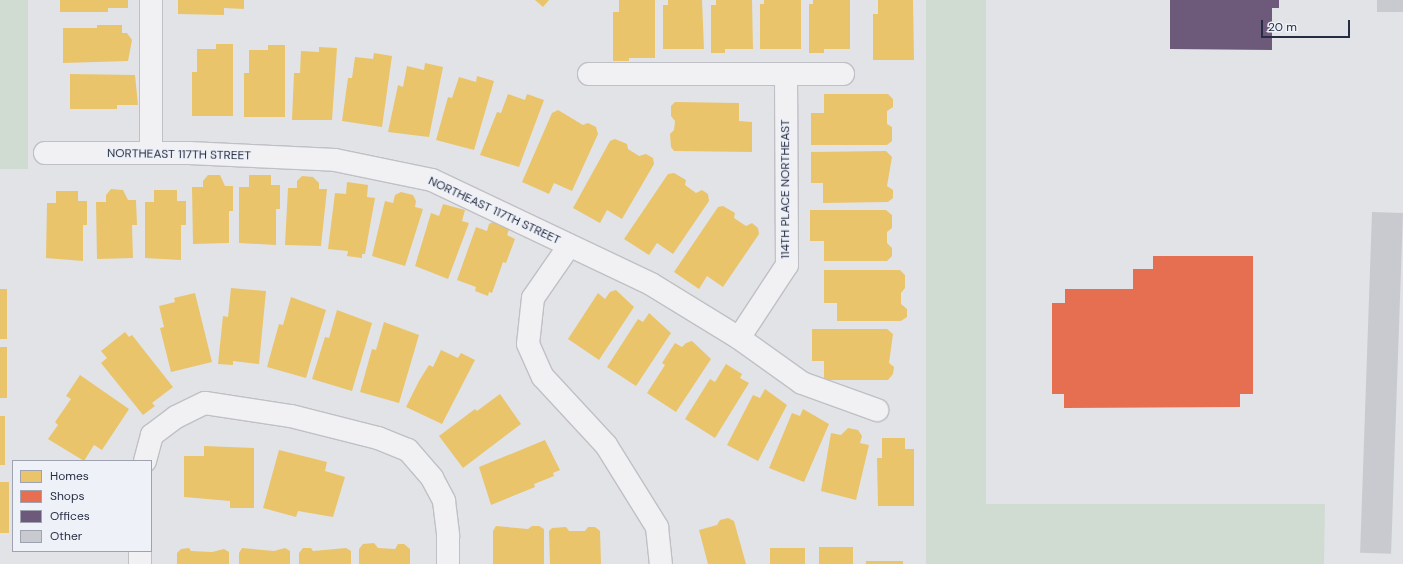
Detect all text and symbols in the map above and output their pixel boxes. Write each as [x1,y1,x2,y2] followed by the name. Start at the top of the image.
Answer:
[1263,12,1352,38] scale bar
[1268,19,1297,35] text: 20 m
[779,119,793,259] street label: 114TH PLACE NORTHEAST
[107,147,251,163] street label: NORTHEAST 117TH STREET
[426,174,562,248] street label: NORTHEAST 117TH STREET
[12,460,152,552] legend
[50,468,89,484] text: Homes
[50,488,85,504] text: Shops
[50,508,90,524] text: Offices
[50,528,82,544] text: Other

